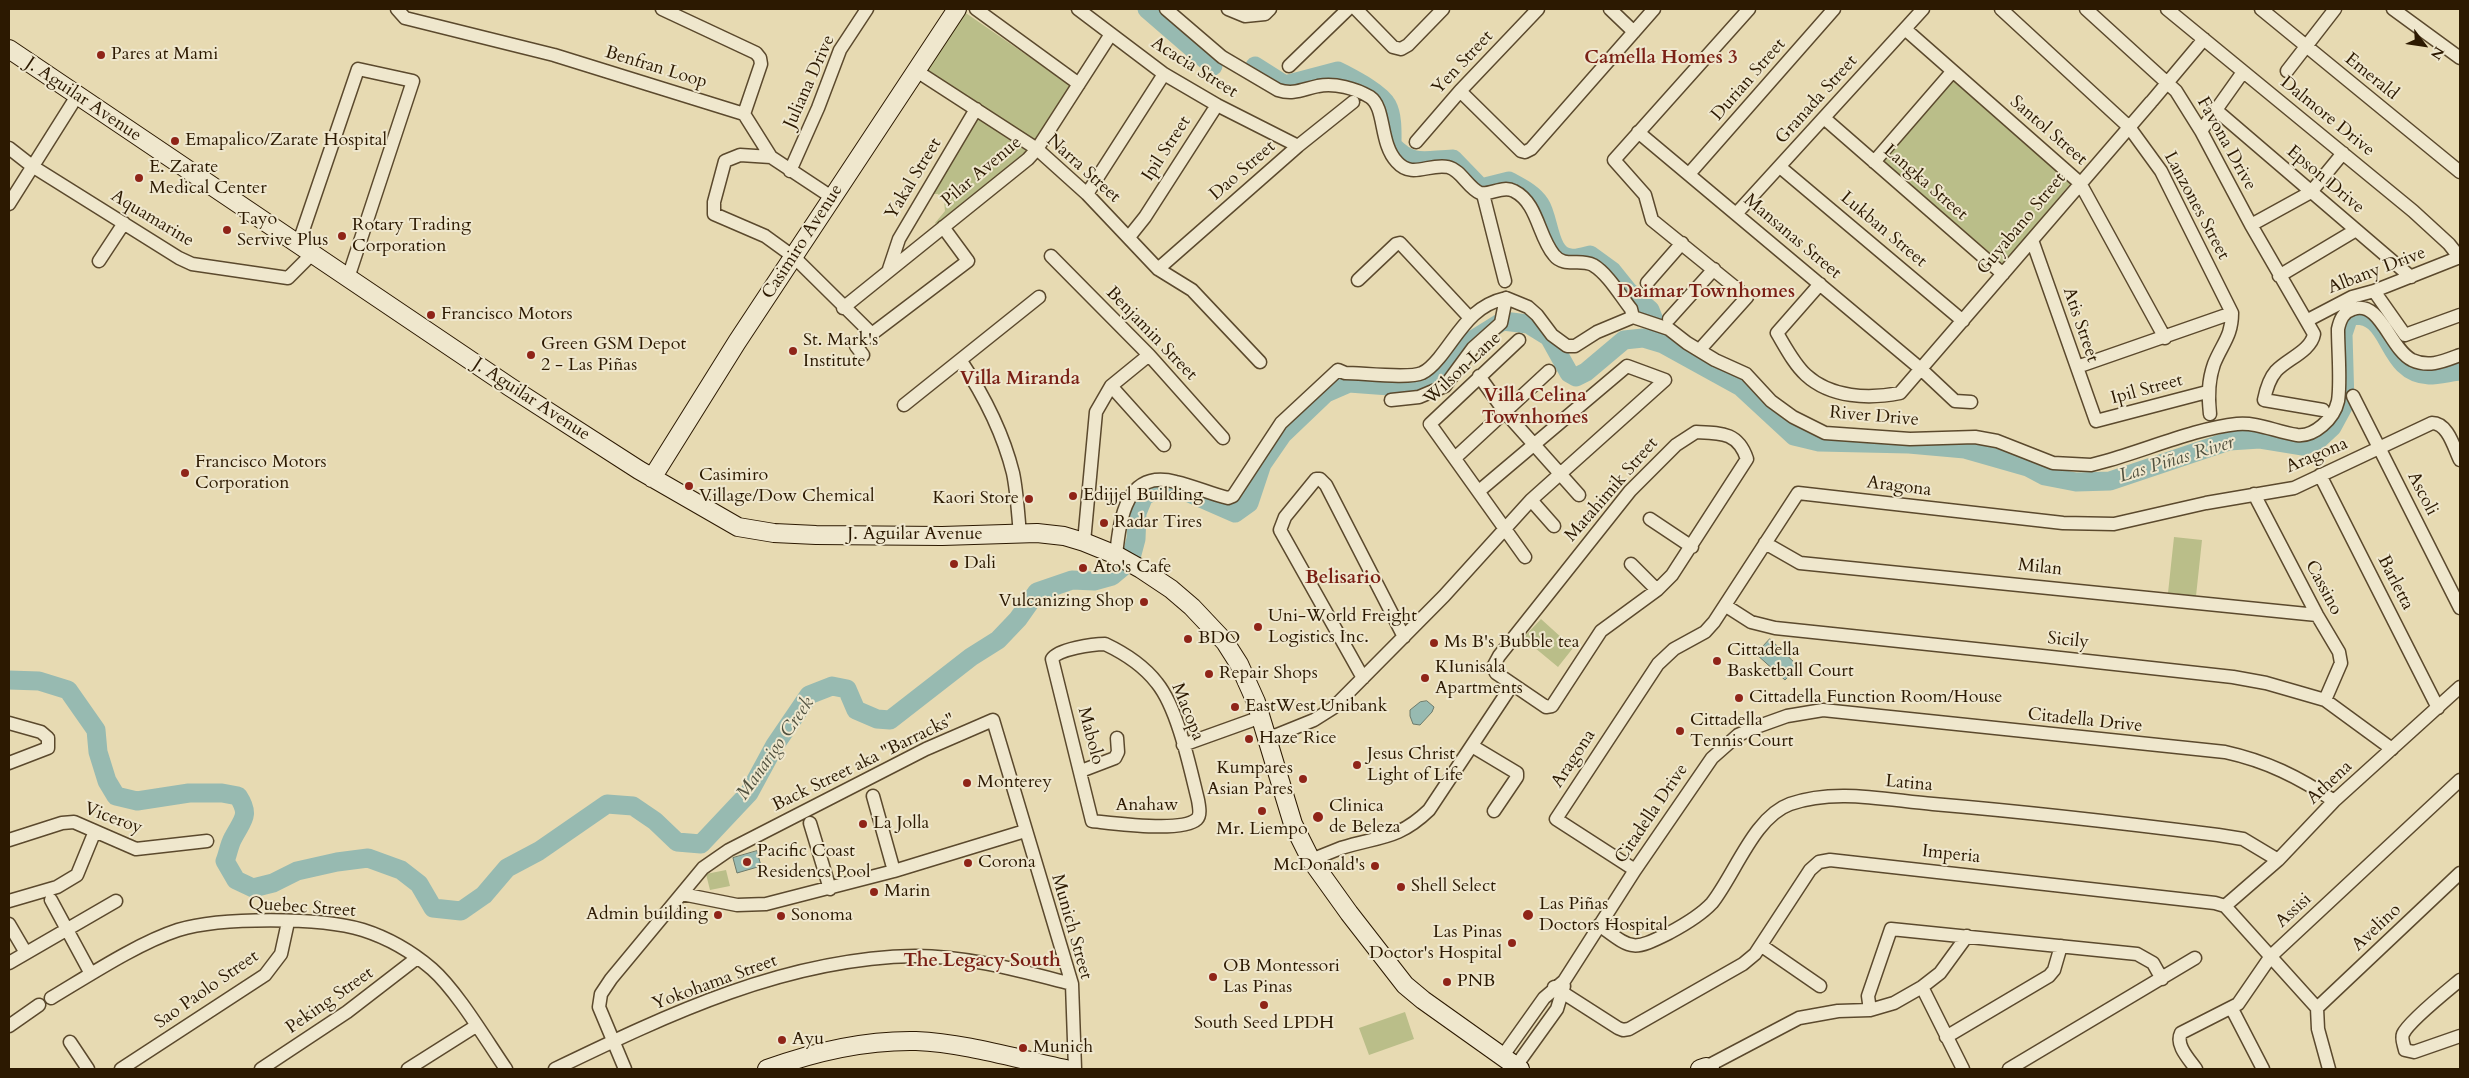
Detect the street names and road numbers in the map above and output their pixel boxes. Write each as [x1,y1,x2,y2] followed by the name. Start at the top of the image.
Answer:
[1428,26,1498,100] street label: Yen Street
[780,32,840,132] street label: Juliana Drive
[1147,33,1241,103] street label: Acacia Street
[1707,34,1791,126] street label: Durian Street
[602,42,710,94] street label: Benfran Loop
[2340,49,2402,105] street label: Emerald
[1771,51,1863,149] street label: Granada Street
[21,53,145,147] street label: J. Aguilar Avenue
[2276,72,2378,162] street label: Dalmore Drive
[2005,92,2091,170] street label: Santol Street
[2192,94,2260,194] street label: Favona Drive
[1138,112,1196,186] street label: Ipil Street
[1042,130,1124,208] street label: Narra Street
[938,132,1026,212] street label: Pilar Avenue
[881,134,947,224] street label: Yakal Street
[1206,137,1280,205] street label: Dao Street
[1878,141,1972,225] street label: Langka Street
[2282,141,2368,219] street label: Epson Drive
[2158,148,2234,264] street label: Lanzones Street
[1973,168,2071,280] street label: Guyabano Street
[758,181,848,303] street label: Casimiro Avenue
[107,186,197,252] street label: Aquamarine
[1835,188,1931,272] street label: Lukban Street
[1739,190,1845,284] street label: Mansanas Street
[2325,242,2429,300] street label: Albany Drive
[1101,283,1201,385] street label: Benjamin Street
[2057,285,2103,365] street label: Atis Street
[1420,328,1506,410] street label: Wilson Lane
[468,354,594,446] street label: J. Aguilar Avenue
[2109,370,2185,410] street label: Ipil Street
[1828,402,1920,432] street label: River Drive
[1561,433,1663,547] street label: Matahimik Street
[2283,433,2351,479] street label: Aragona
[2402,468,2442,520] street label: Ascoli
[1865,472,1933,502] street label: Aragona
[847,524,983,546] street label: J. Aguilar Avenue
[2372,552,2418,614] street label: Barletta
[2017,555,2063,581] street label: Milan
[2300,557,2346,619] street label: Cassino
[2046,628,2090,654] street label: Sicily
[1166,680,1208,744] street label: Macopa
[2027,704,2143,738] street label: Citadella Drive
[1072,705,1108,767] street label: Mabolo
[769,709,959,817] street label: Back Street aka "Barracks"
[1547,726,1601,792] street label: Aragona
[2303,756,2357,810] street label: Athena
[1611,760,1693,868] street label: Citadella Drive
[1884,771,1934,797] street label: Latina
[1116,795,1178,817] street label: Anahaw
[81,799,145,839] street label: Viceroy
[1921,841,1981,869] street label: Imperia
[1046,872,1096,982] street label: Munich Street
[2272,889,2316,933] street label: Assisi
[247,893,357,923] street label: Quebec Street
[2348,900,2406,956] street label: Avelino
[151,946,263,1034] street label: Sao Paolo Street
[650,950,780,1016] street label: Yokohama Street
[282,963,378,1039] street label: Peking Street

